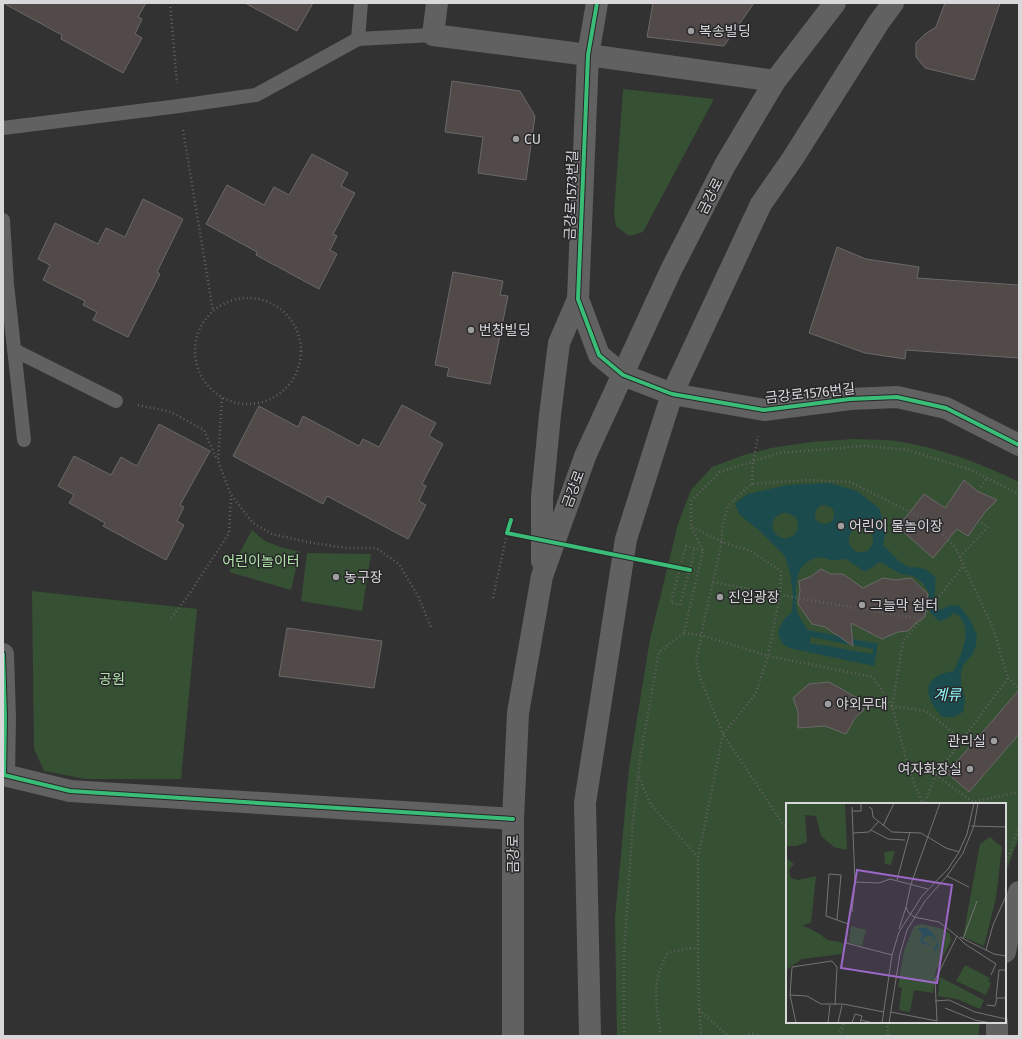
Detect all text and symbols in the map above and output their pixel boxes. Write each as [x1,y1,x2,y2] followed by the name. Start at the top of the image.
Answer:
[699,23,751,40] place label: 복송빌딩
[686,26,696,36] marker: 복송빌딩
[524,131,541,148] place label: CU
[511,134,521,144] marker: CU
[561,150,582,240] street label: 금강로1573번길
[694,175,727,217] street label: 금강로
[479,322,531,339] place label: 번창빌딩
[466,325,476,335] marker: 번창빌딩
[764,380,856,407] street label: 금강로1576번길
[559,468,588,510] street label: 금강로
[849,518,943,535] place label: 어린이 물놀이장
[836,521,846,531] marker: 어린이 물놀이장
[222,553,300,570] park label: 어린이놀이터
[344,569,383,586] place label: 농구장
[331,572,341,582] marker: 농구장
[728,589,780,606] place label: 진입광장
[715,592,725,602] marker: 진입광장
[870,597,938,614] place label: 그늘막 쉼터
[857,600,867,610] marker: 그늘막 쉼터
[99,671,125,688] park label: 공원
[933,686,962,704] water label: 계류
[836,696,888,713] place label: 야외무대
[823,699,833,709] marker: 야외무대
[947,733,986,750] place label: 관리실
[989,736,999,746] marker: 관리실
[898,761,962,778] place label: 여자화장실
[965,764,975,774] marker: 여자화장실
[786,803,1006,1023] inset map
[505,835,522,873] street label: 금강로

